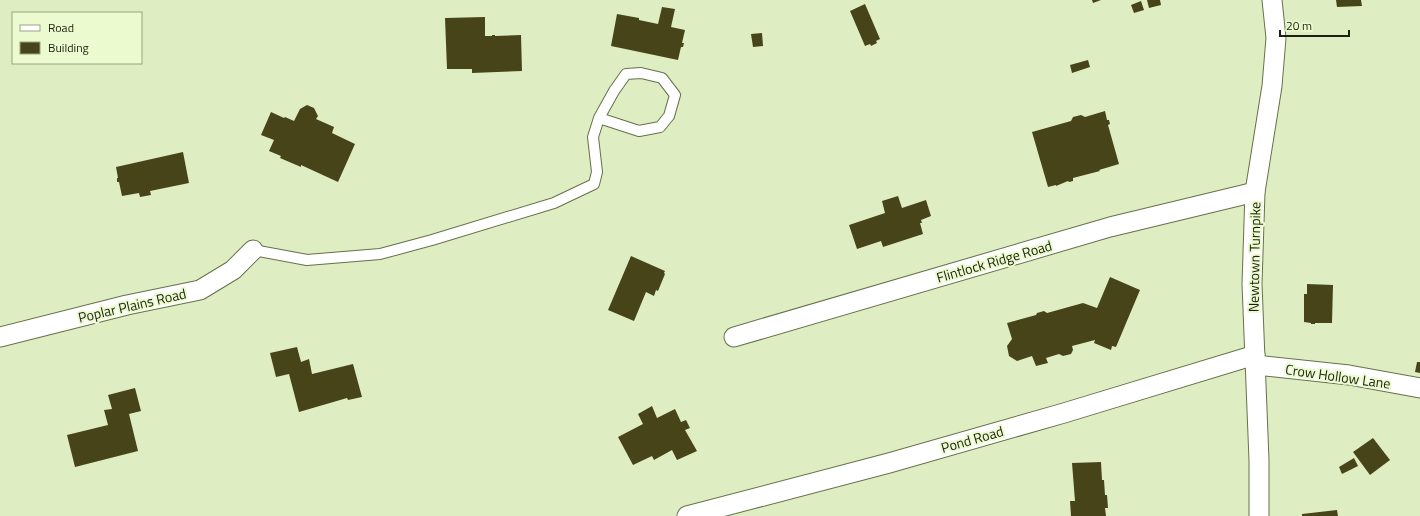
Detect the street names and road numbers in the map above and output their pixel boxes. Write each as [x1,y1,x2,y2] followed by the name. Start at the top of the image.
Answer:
[1243,202,1265,312] street label: Newtown Turnpike
[934,234,1054,288] street label: Flintlock Ridge Road
[76,282,188,328] street label: Poplar Plains Road
[1284,358,1392,394] street label: Crow Hollow Lane
[938,420,1006,458] street label: Pond Road

